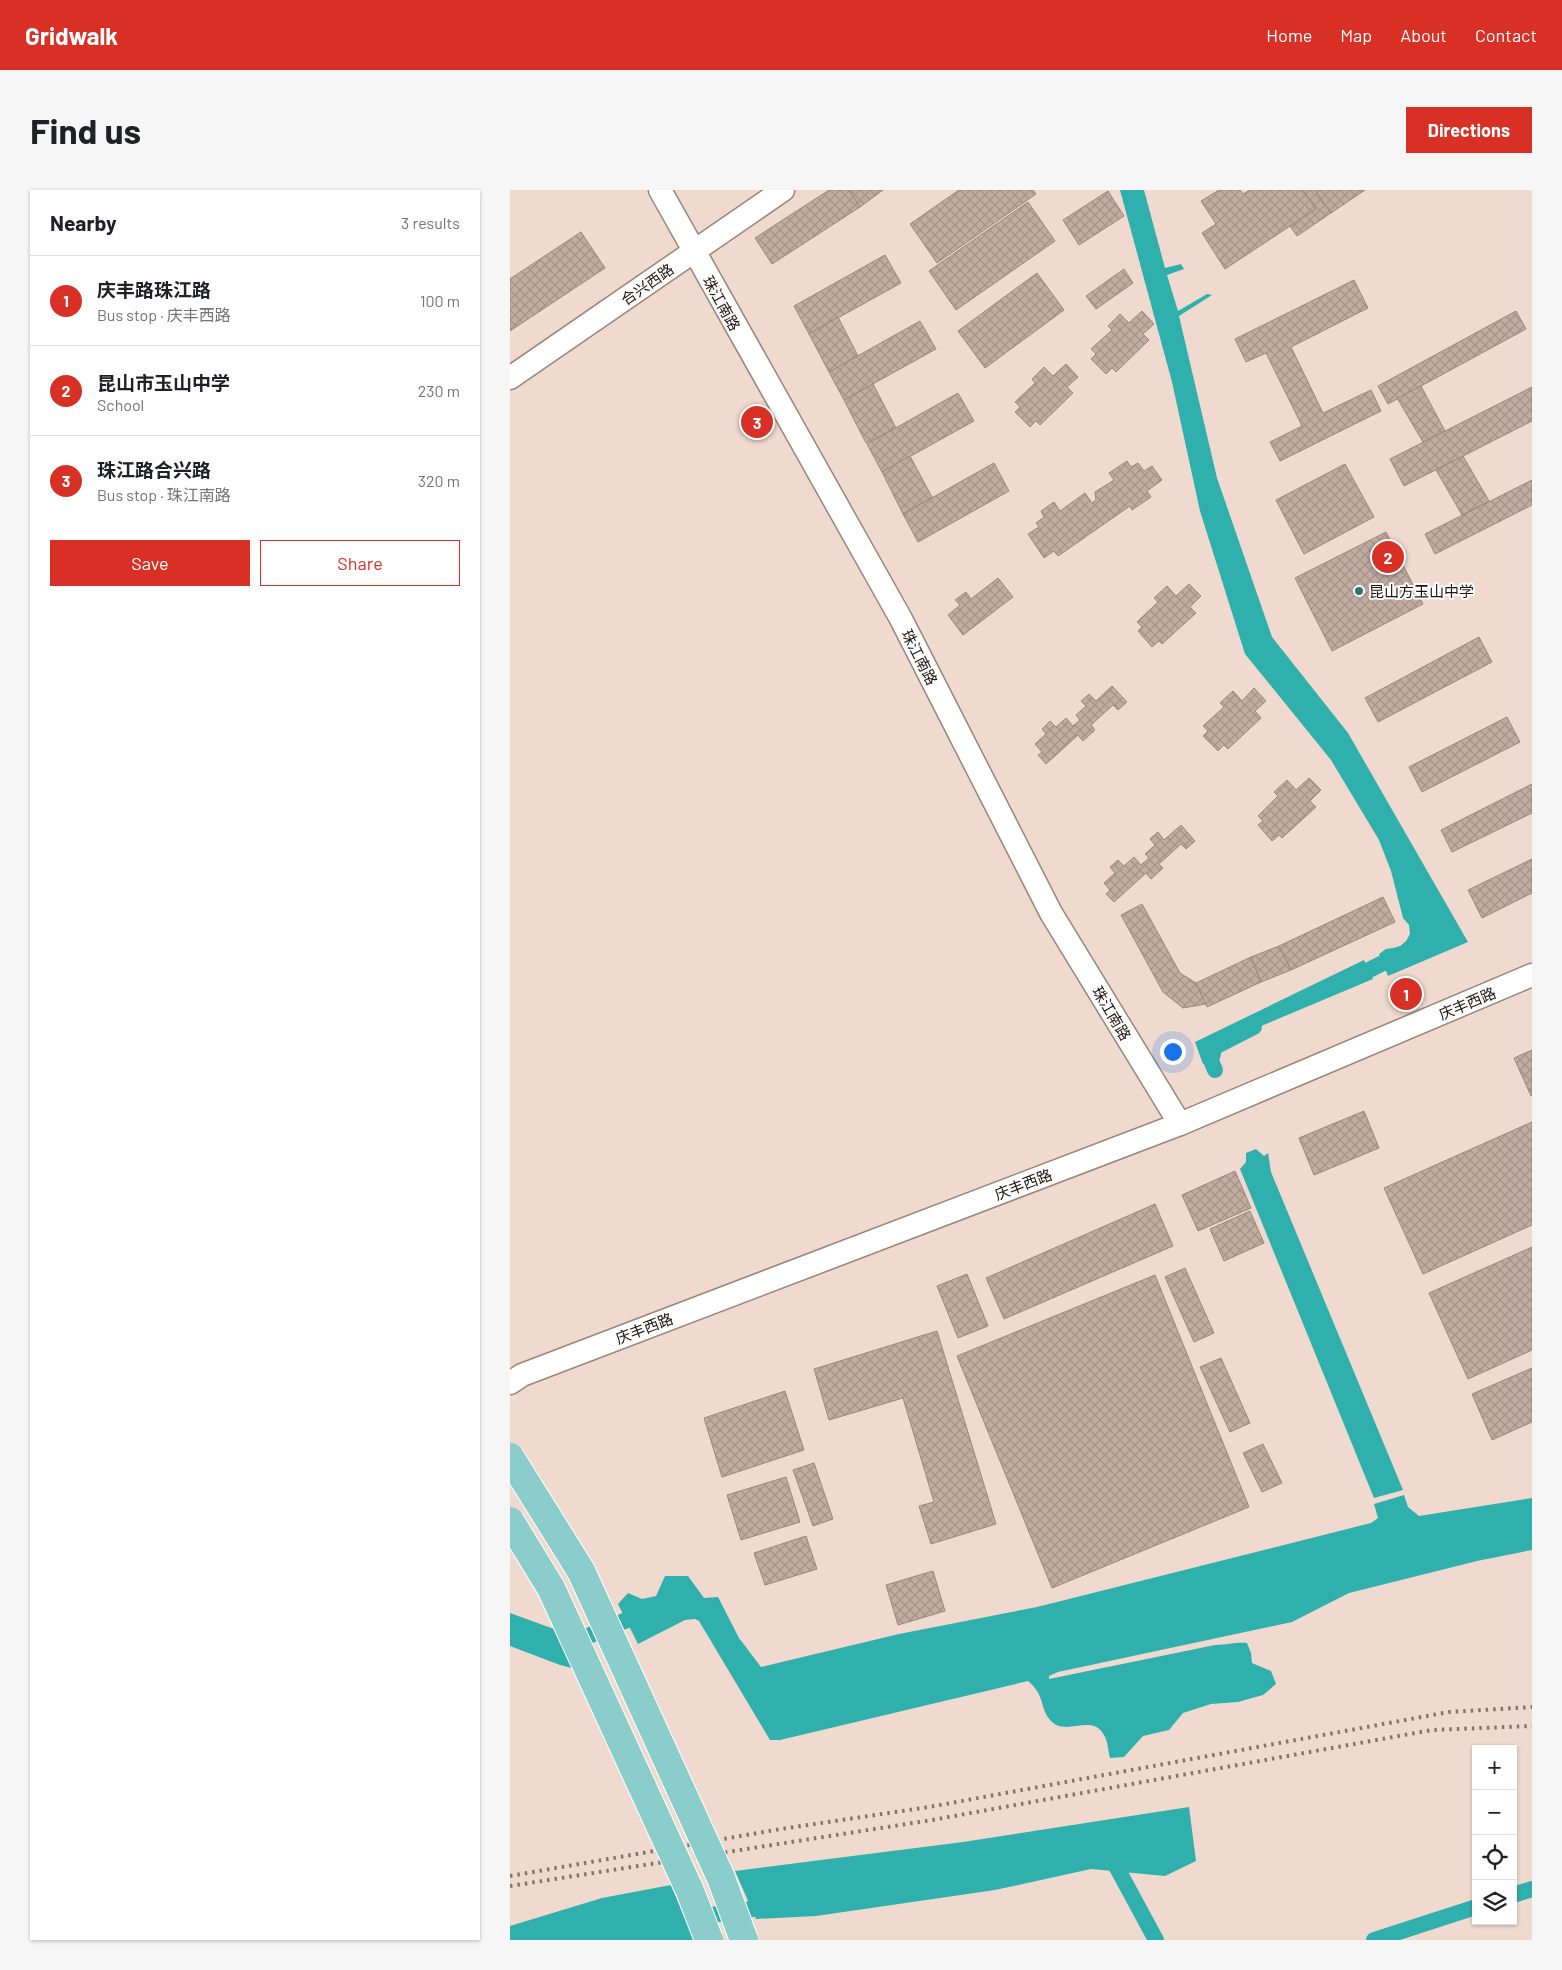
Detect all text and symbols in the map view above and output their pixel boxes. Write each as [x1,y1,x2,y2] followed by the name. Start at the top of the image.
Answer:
[25,21,118,50] text: Gridwalk
[1266,24,1312,46] text: Home
[1340,24,1372,46] text: Map
[1400,24,1447,46] text: About
[1475,24,1537,46] text: Contact
[1406,107,1532,153] button: Directions
[30,109,141,151] text: Find us
[50,210,116,235] text: Nearby
[401,213,460,232] text: 3 results
[617,259,677,309] street label: 合兴西路
[700,272,744,334] street label: 珠江南路
[97,278,211,301] text: 庆丰路珠江路
[63,291,69,310] text: 1
[420,291,460,310] text: 100 m
[97,305,231,324] text: Bus stop · 庆丰西路
[97,371,230,394] text: 昆山市玉山中学
[62,381,70,400] text: 2
[418,381,460,400] text: 230 m
[97,395,144,414] text: School
[741,403,773,441] pin: 3
[97,458,211,481] text: 珠江路合兴路
[62,471,70,490] text: 3
[418,471,460,490] text: 320 m
[97,485,231,504] text: Bus stop · 珠江南路
[1372,538,1404,576] pin: 2
[50,540,250,586] button: Save
[260,540,460,586] button: Share
[1369,582,1474,600] place label: 昆山方玉山中学
[1353,585,1365,597] marker: 昆山方玉山中学
[898,626,942,688] street label: 珠江南路
[1390,975,1422,1013] pin: 1
[1089,983,1135,1043] street label: 珠江南路
[1436,983,1498,1023] street label: 庆丰西路
[1160,1039,1186,1065] your location
[992,1165,1054,1203] street label: 庆丰西路
[613,1309,675,1347] street label: 庆丰西路
[1472,1745,1517,1925] map controls
[1472,1745,1517,1790] button: +
[1472,1790,1517,1835] button: −
[1472,1835,1517,1880] button: locate
[1472,1880,1517,1925] button: layers

